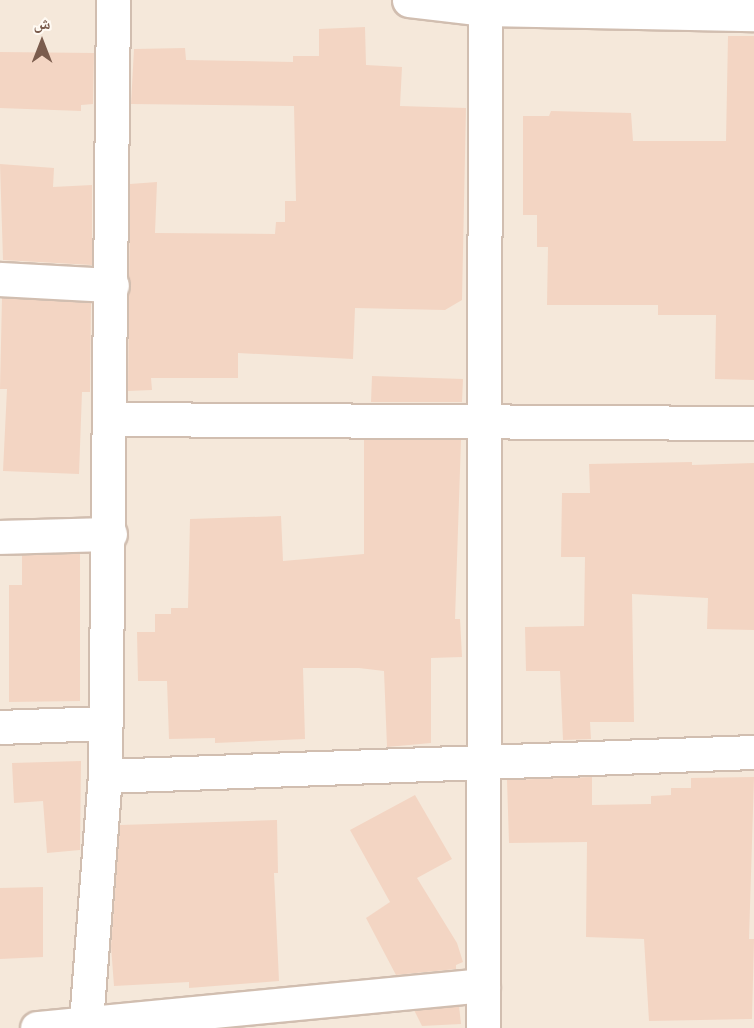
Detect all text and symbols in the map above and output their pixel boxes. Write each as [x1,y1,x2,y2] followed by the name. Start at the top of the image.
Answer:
[12,12,72,72] north arrow
[34,15,50,32] text: ش

